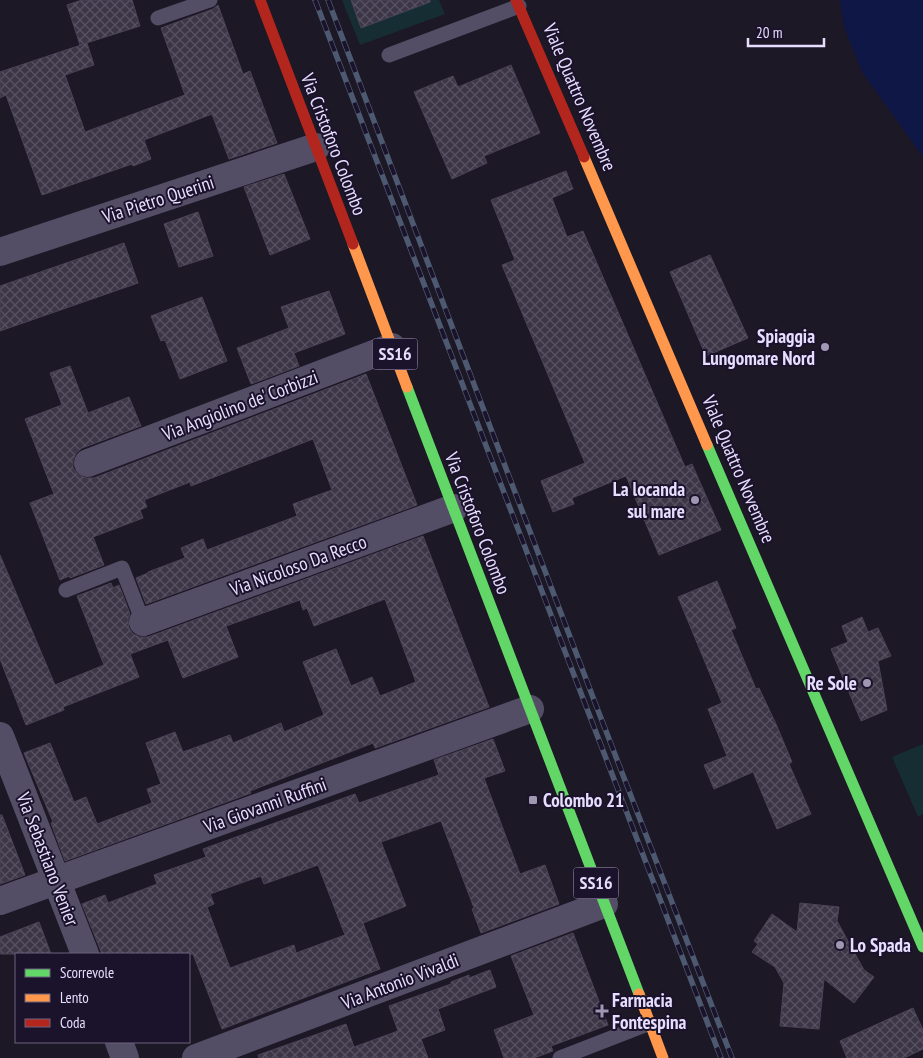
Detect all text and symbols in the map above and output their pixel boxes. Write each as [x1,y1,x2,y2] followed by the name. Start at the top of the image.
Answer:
[748,15,824,47] scale bar
[538,19,622,175] street label: Viale Quattro Novembre
[756,23,782,42] text: 20 m
[296,69,372,218] street label: Via Cristoforo Colombo
[98,170,217,229] street label: Via Pietro Querini
[702,324,815,370] place label: Spiaggia Lungomare Nord
[372,338,418,369] road number: SS16
[819,341,831,353] marker: Spiaggia Lungomare Nord
[158,364,321,446] street label: Via Angiolino de' Corbizzi
[697,391,781,547] street label: Viale Quattro Novembre
[440,448,516,597] street label: Via Cristoforo Colombo
[613,477,685,523] place label: La locanda sul mare
[689,494,701,506] marker: La locanda sul mare
[225,529,370,601] street label: Via Nicoloso Da Recco
[807,671,857,695] place label: Re Sole
[861,677,873,689] marker: Re Sole
[199,772,330,839] street label: Via Giovanni Ruffini
[11,788,85,930] street label: Via Sebastiano Venier
[543,788,624,812] place label: Colombo 21
[527,794,539,806] marker: Colombo 21
[574,868,618,898] road number: SS16
[850,933,911,957] place label: Lo Spada
[834,939,846,951] marker: Lo Spada
[337,948,462,1015] street label: Via Antonio Vivaldi
[15,953,190,1043] legend
[60,963,114,982] text: Scorrevole
[60,988,89,1007] text: Lento
[612,988,687,1034] place label: Farmacia Fontespina
[596,1005,608,1017] marker: Farmacia Fontespina
[60,1013,85,1032] text: Coda

